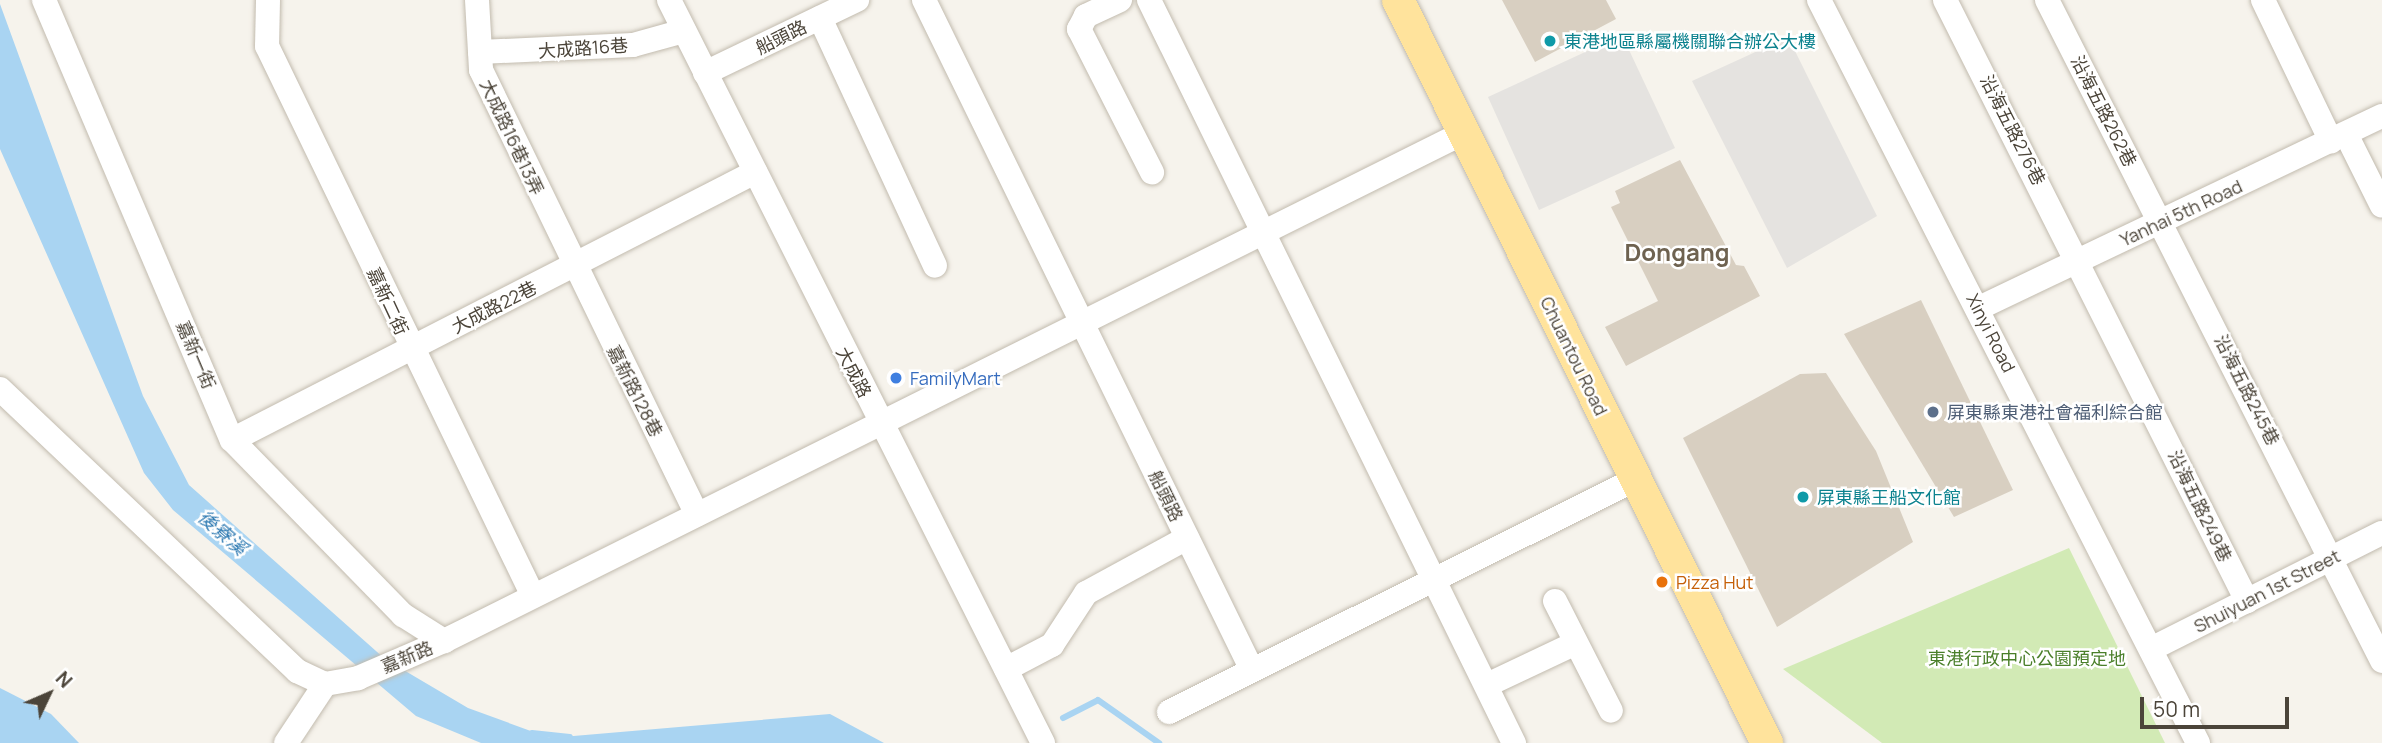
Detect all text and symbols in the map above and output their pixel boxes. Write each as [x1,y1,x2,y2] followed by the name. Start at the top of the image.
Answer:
[752,15,810,59] street label: 船頭路
[1564,30,1816,52] place label: 東港地區縣屬機關聯合辦公大樓
[1542,33,1558,49] marker: 東港地區縣屬機關聯合辦公大樓
[537,34,629,62] street label: 大成路16巷
[2067,52,2141,170] street label: 沿海五路262巷
[1976,71,2050,189] street label: 沿海五路276巷
[476,76,548,198] street label: 大成路16巷13弄
[2116,175,2246,251] street label: Yanhai 5th Road
[1624,238,1730,266] district label: Dongang
[363,264,413,338] street label: 嘉新二街
[448,276,540,338] street label: 大成路22巷
[1962,290,2020,376] street label: Xinyi Road
[1536,293,1612,419] street label: Chuantou Road
[172,318,220,392] street label: 嘉新一街
[2210,331,2284,449] street label: 沿海五路245巷
[603,342,667,440] street label: 嘉新路128巷
[832,343,876,401] street label: 大成路
[910,367,1001,389] place label: FamilyMart
[888,370,904,386] marker: FamilyMart
[1947,401,2163,423] place label: 屏東縣東港社會福利綜合館
[1925,404,1941,420] marker: 屏東縣東港社會福利綜合館
[2164,447,2236,565] street label: 沿海五路249巷
[1144,467,1188,525] street label: 船頭路
[1817,486,1961,508] place label: 屏東縣王船文化館
[1795,489,1811,505] marker: 屏東縣王船文化館
[193,506,251,560] water label: 後寮溪
[2190,545,2344,637] street label: Shuiyuan 1st Street
[1676,571,1753,593] place label: Pizza Hut
[1654,574,1670,590] marker: Pizza Hut
[378,637,436,677] street label: 嘉新路
[1928,647,2126,669] park label: 東港行政中心公園預定地
[14,659,84,729] north arrow
[50,665,78,693] text: N
[2144,684,2293,728] scale bar
[2153,695,2200,723] text: 50 m

